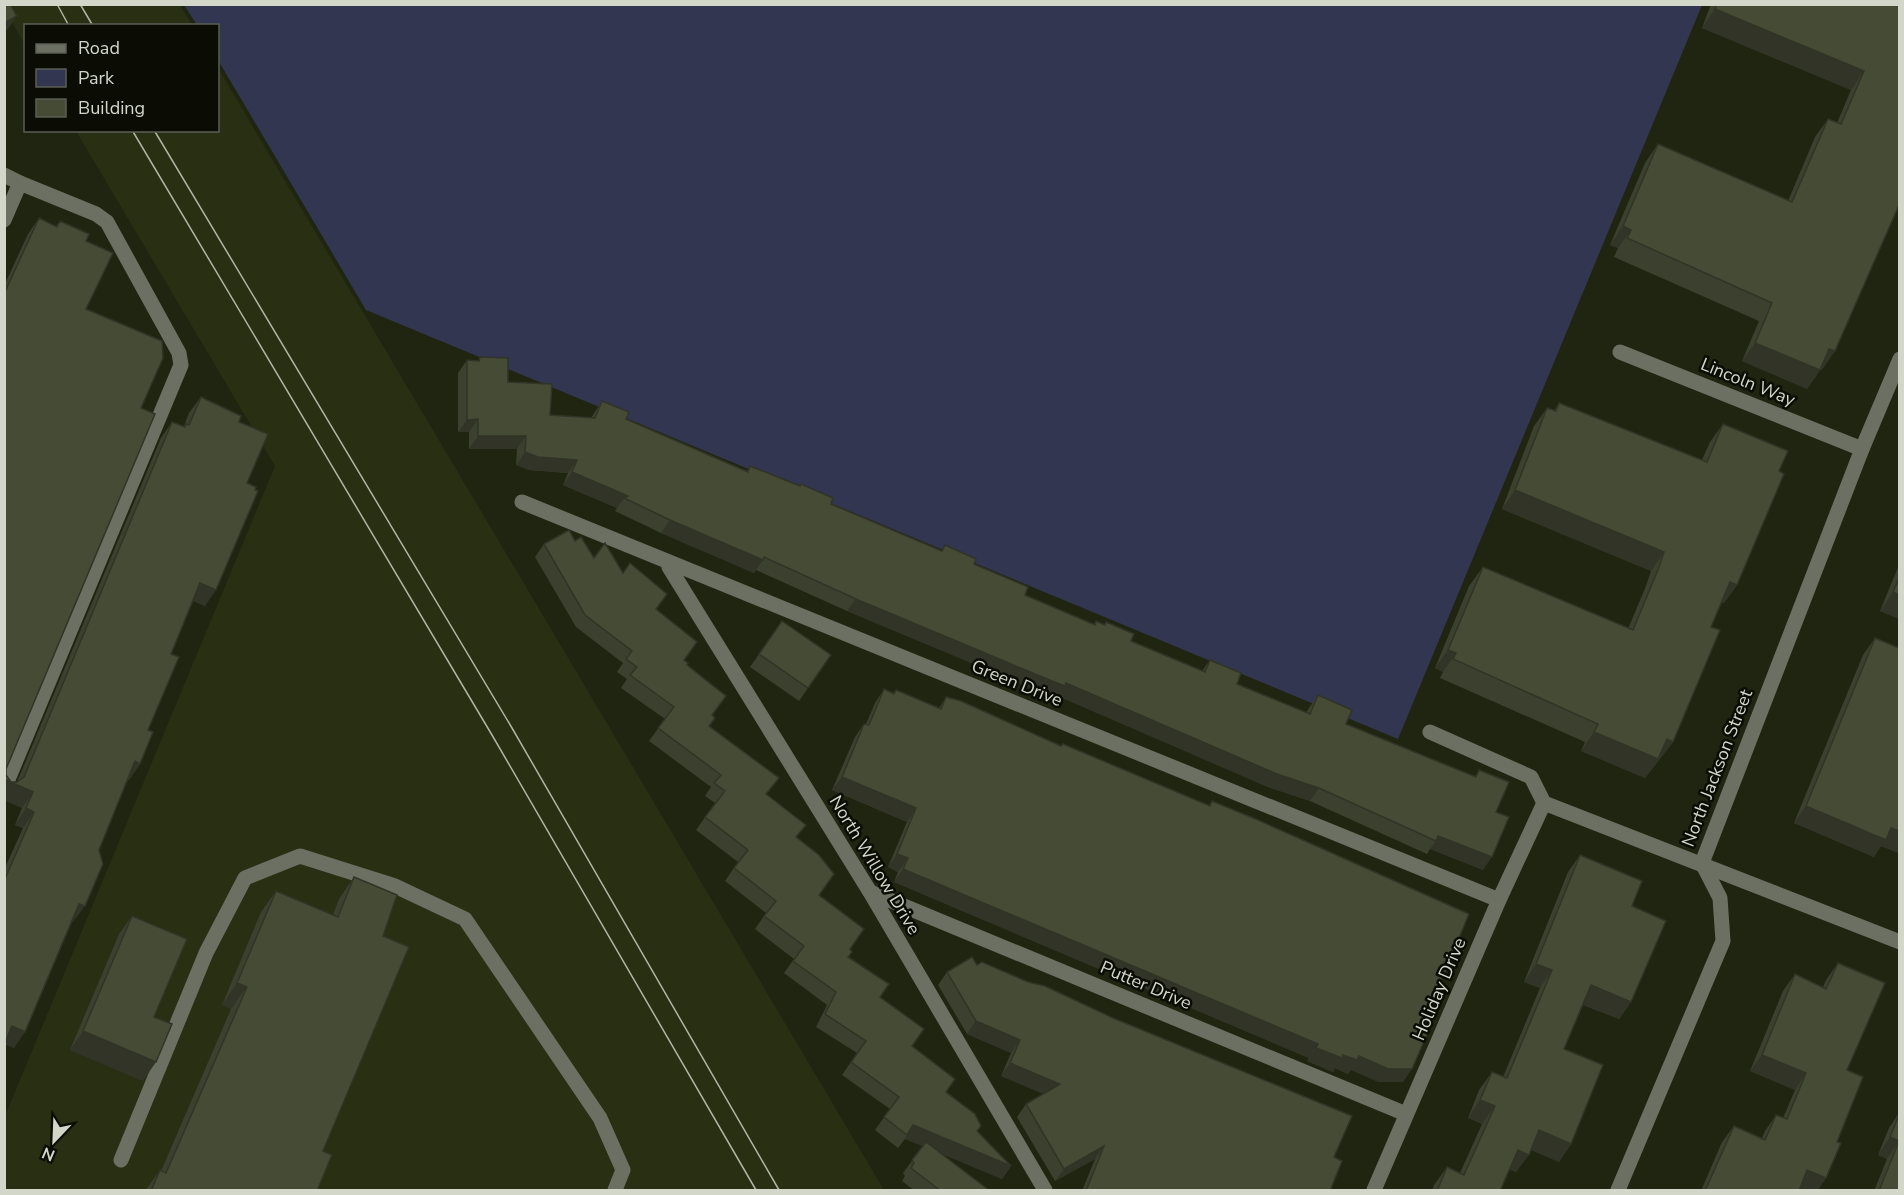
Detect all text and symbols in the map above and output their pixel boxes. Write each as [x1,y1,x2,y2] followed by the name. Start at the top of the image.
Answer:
[24,24,219,132] legend
[78,36,120,60] text: Road
[78,66,115,90] text: Park
[78,96,145,120] text: Building
[1697,352,1800,412] street label: Lincoln Way
[968,654,1066,712] street label: Green Drive
[1676,685,1758,850] street label: North Jackson Street
[824,791,926,939] street label: North Willow Drive
[1407,934,1471,1044] street label: Holiday Drive
[1097,955,1195,1015] street label: Putter Drive
[24,1111,84,1171] north arrow
[39,1141,58,1166] text: N

